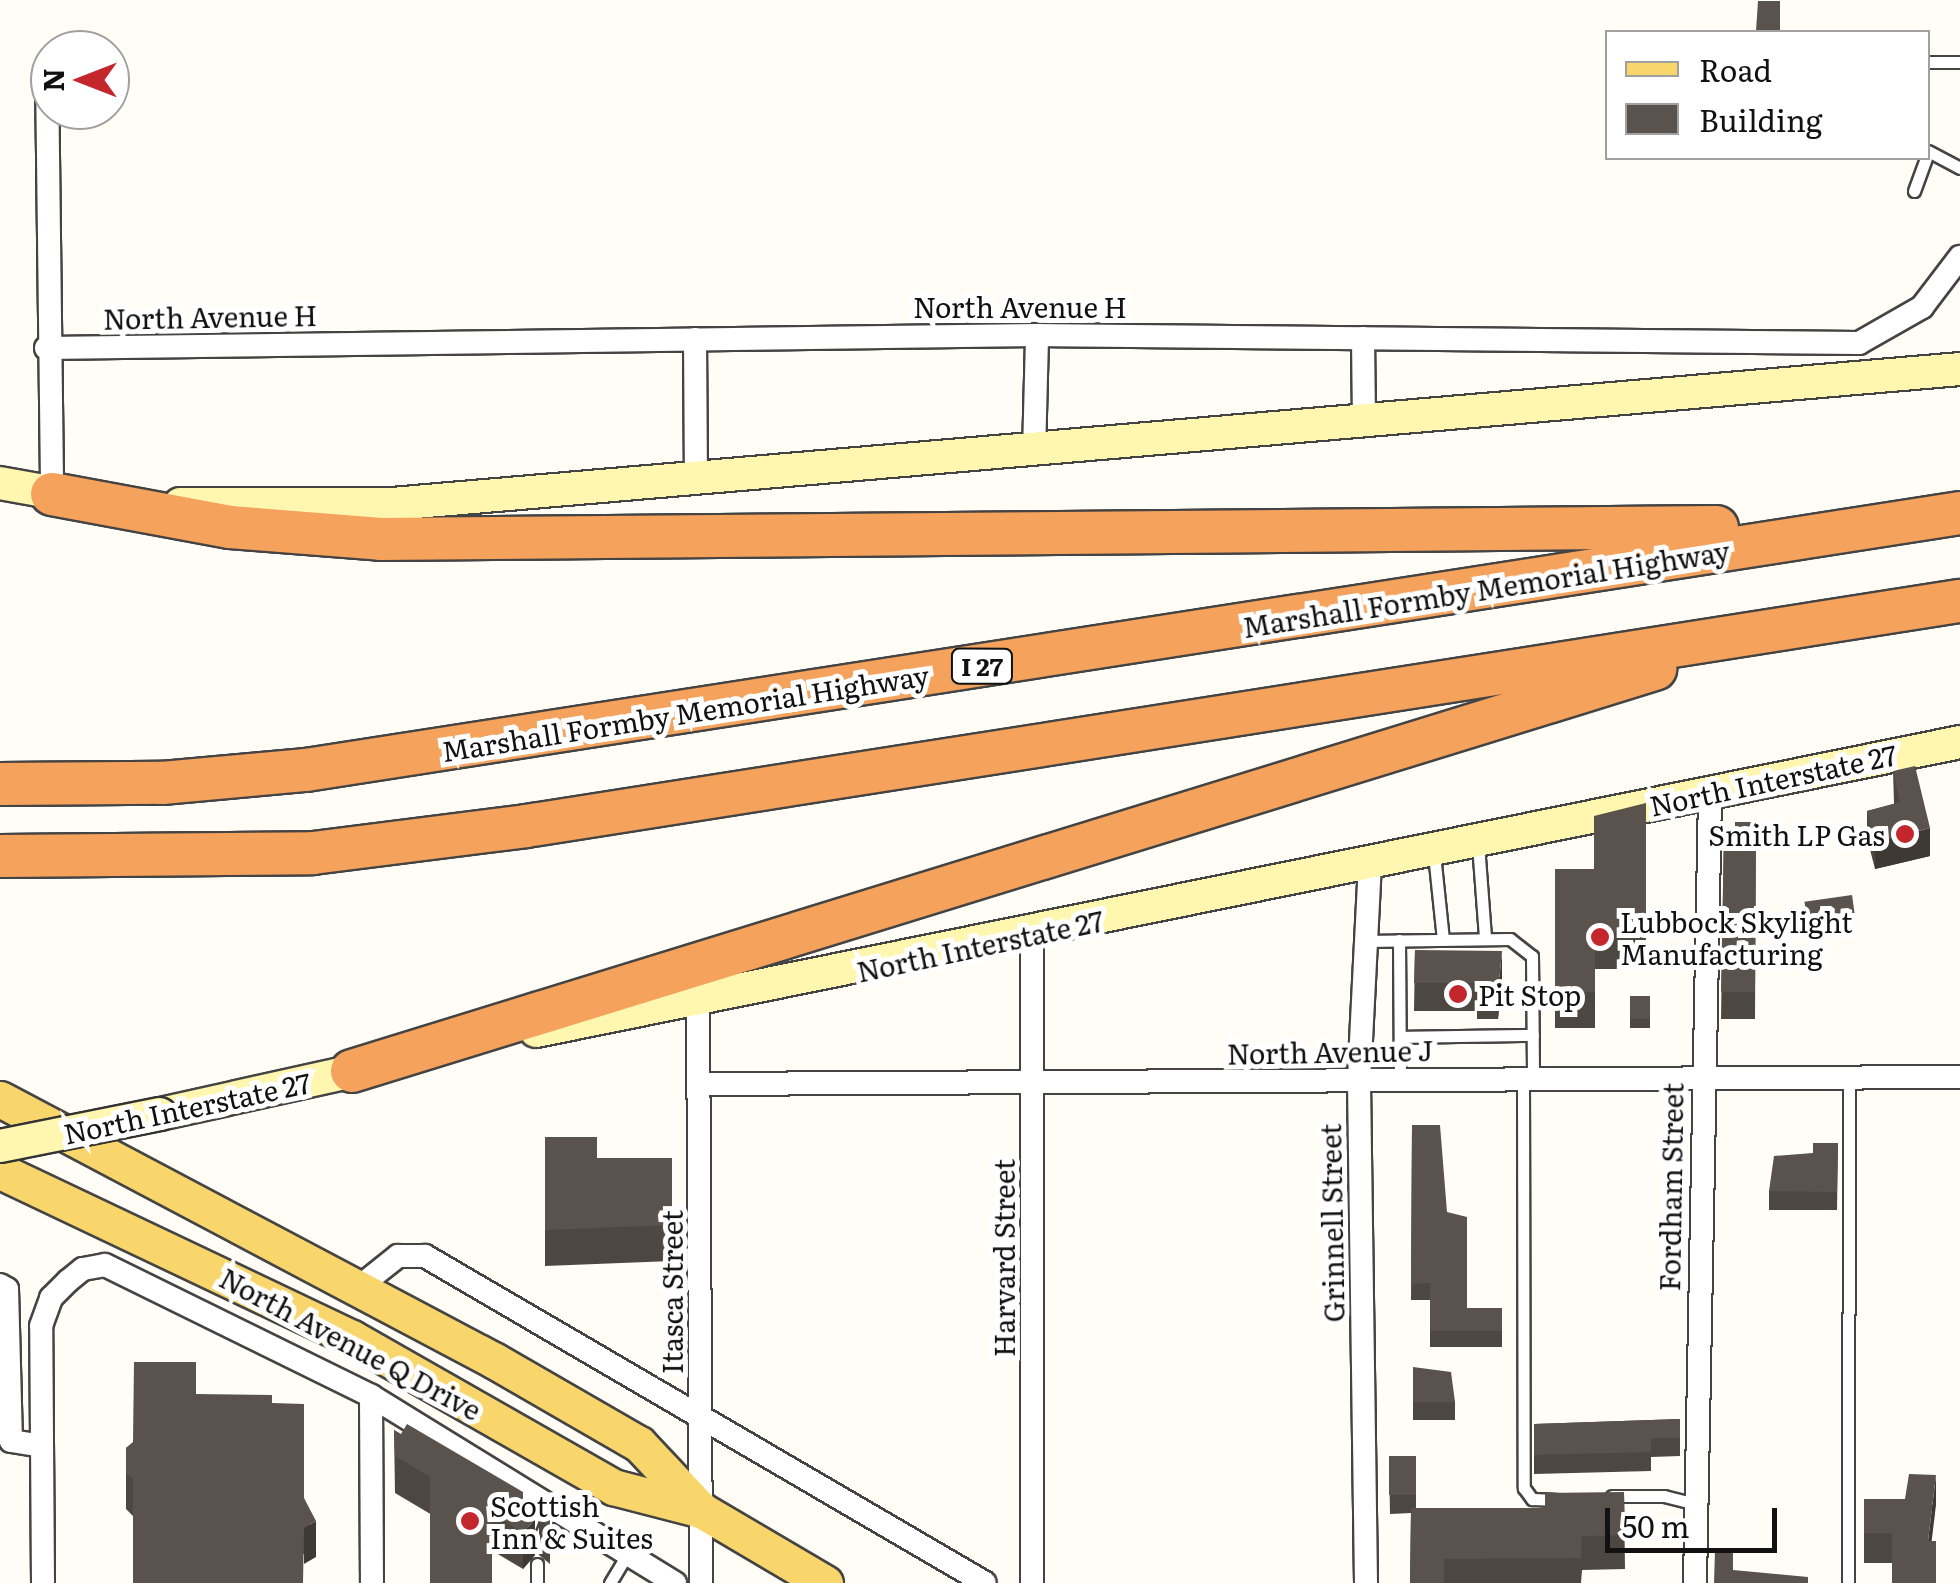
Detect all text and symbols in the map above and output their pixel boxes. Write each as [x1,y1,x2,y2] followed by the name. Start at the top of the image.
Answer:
[30,30,130,130] north arrow
[1605,30,1930,160] legend
[1699,47,1772,91] text: Road
[31,68,73,92] text: N
[1699,97,1823,141] text: Building
[913,289,1127,323] street label: North Avenue H
[103,297,317,335] street label: North Avenue H
[1240,533,1732,643] street label: Marshall Formby Memorial Highway
[950,646,1014,686] road number: I 27
[439,657,931,767] street label: Marshall Formby Memorial Highway
[1646,736,1900,822] street label: North Interstate 27
[1708,817,1885,851] place label: Smith LP Gas
[1894,823,1916,845] marker: Smith LP Gas
[853,902,1107,988] street label: North Interstate 27
[1620,904,1852,970] place label: Lubbock Skylight Manufacturing
[1589,926,1611,948] marker: Lubbock Skylight Manufacturing
[1478,977,1581,1011] place label: Pit Stop
[1447,983,1469,1005] marker: Pit Stop
[1227,1032,1433,1070] street label: North Avenue J
[60,1064,314,1150] street label: North Interstate 27
[1651,1082,1689,1292] street label: Fordham Street
[1312,1123,1350,1323] street label: Grinnell Street
[986,1159,1020,1357] street label: Harvard Street
[654,1210,688,1374] street label: Itasca Street
[215,1260,487,1426] street label: North Avenue Q Drive
[490,1488,653,1554] place label: Scottish Inn & Suites
[1610,1488,1782,1550] scale bar
[1622,1503,1690,1547] text: 50 m
[459,1510,481,1532] marker: Scottish Inn & Suites

